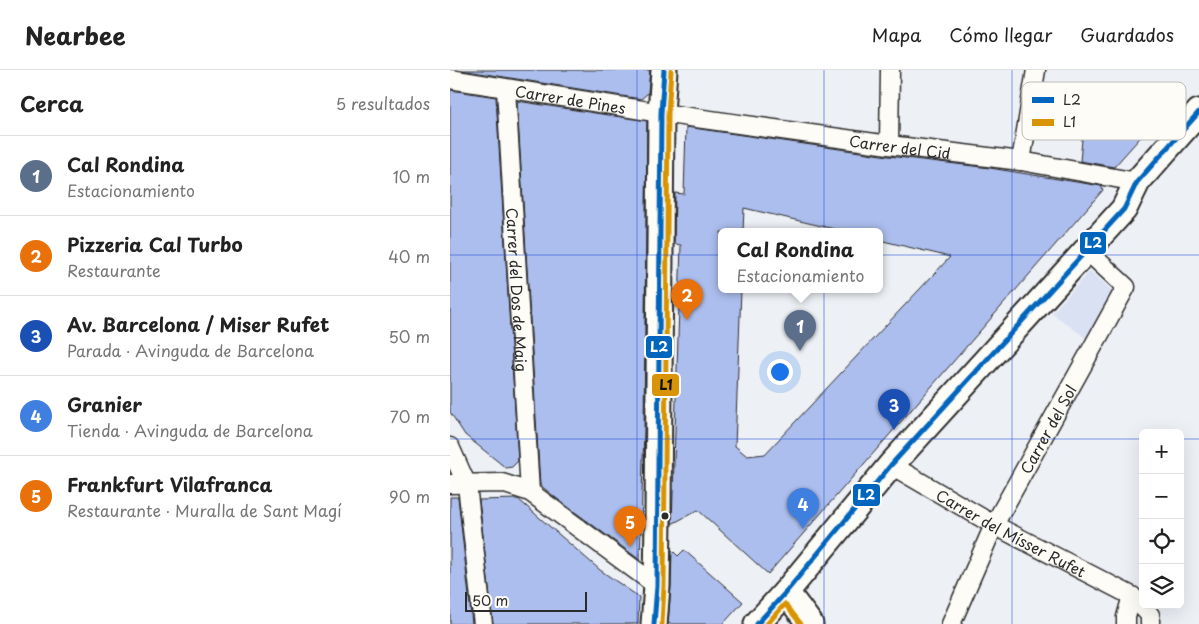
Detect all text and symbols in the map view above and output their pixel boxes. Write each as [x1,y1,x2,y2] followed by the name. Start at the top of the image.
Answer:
[25,17,126,53] text: Nearbee
[872,21,921,48] text: Mapa
[949,21,1052,48] text: Cómo llegar
[1080,21,1174,48] text: Guardados
[513,78,628,119] street label: Carrer de Pines
[1022,82,1186,140] legend
[20,87,84,119] text: Cerca
[1063,89,1081,110] text: L2
[336,91,430,115] text: 5 resultados
[1063,111,1076,132] text: L1
[848,128,952,164] street label: Carrer del Cid
[67,150,184,178] text: Cal Rondina
[32,164,40,188] text: 1
[393,164,430,188] text: 10 m
[67,178,195,202] text: Estacionamiento
[502,207,534,372] street label: Carrer del Dos de Maig
[718,228,883,293] popup
[67,230,243,258] text: Pizzeria Cal Turbo
[1079,231,1107,255] line badge: L2
[1084,232,1102,253] text: L2
[737,235,854,263] text: Cal Rondina
[30,244,42,268] text: 2
[388,244,430,268] text: 40 m
[67,258,161,282] text: Restaurante
[737,263,864,287] text: Estacionamiento
[671,279,703,320] pin: 2
[67,310,329,338] text: Av. Barcelona / Miser Rufet
[784,310,816,351] pin: 1
[31,324,41,348] text: 3
[389,324,430,348] text: 50 m
[645,335,673,359] line badge: L2
[650,336,668,357] text: L2
[67,338,314,362] text: Parada · Avinguda de Barcelona
[767,359,793,385] your location
[651,373,680,397] line badge: L1
[659,374,673,395] text: L1
[1013,380,1081,477] street label: Carrer del Sol
[878,389,910,430] pin: 3
[67,390,142,418] text: Granier
[31,404,41,428] text: 4
[390,404,430,428] text: 70 m
[67,418,313,442] text: Tienda · Avinguda de Barcelona
[1139,429,1184,609] map controls
[1139,429,1184,474] button: +
[67,470,272,498] text: Frankfurt Vilafranca
[1139,474,1184,519] button: −
[932,482,1090,582] street label: Carrer del Mísser Rufet
[852,483,881,507] line badge: L2
[31,484,41,508] text: 5
[389,484,430,508] text: 90 m
[857,484,875,505] text: L2
[787,488,819,529] pin: 4
[67,498,342,522] text: Restaurante · Muralla de Sant Magí
[614,506,646,547] pin: 5
[660,511,670,521] unlabelled marker
[1139,519,1184,564] button: locate
[1139,564,1184,609] button: layers
[465,589,588,612] scale bar
[472,590,508,611] text: 50 m

